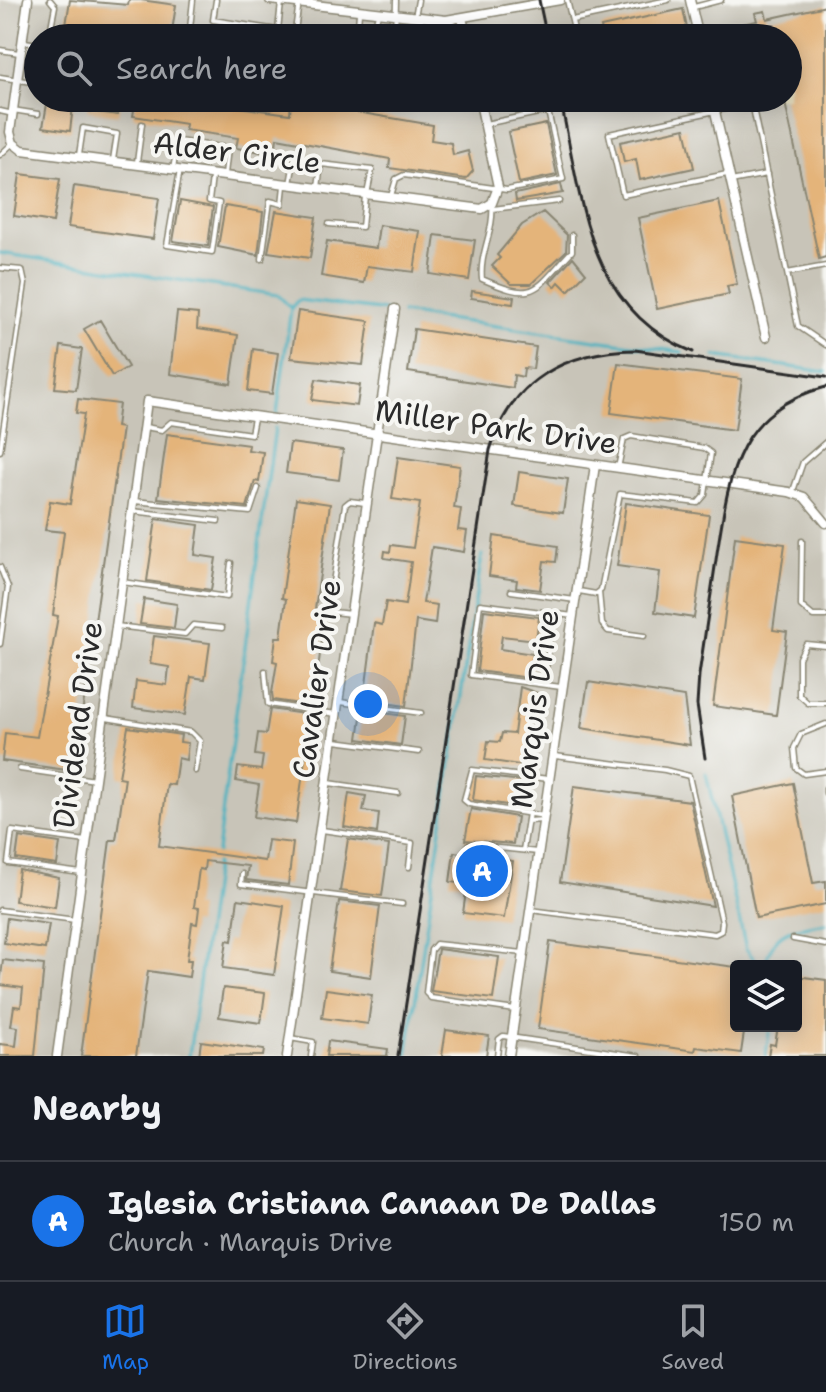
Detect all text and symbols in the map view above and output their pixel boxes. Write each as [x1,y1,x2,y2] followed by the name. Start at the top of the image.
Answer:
[24,24,802,112] search box
[52,46,96,90] icon: search
[116,48,287,89] text: Search here
[151,122,323,183] street label: Alder Circle
[372,389,620,464] street label: Miller Park Drive
[282,577,351,781] street label: Cavalier Drive
[500,607,569,811] street label: Marquis Drive
[43,619,112,831] street label: Dividend Drive
[348,684,388,724] your location
[456,841,508,901] pin: A
[730,960,802,1032] map controls
[730,960,802,1032] button: layers
[32,1085,162,1131] text: Nearby
[108,1183,657,1224] text: Iglesia Cristiana Canaan De Dallas
[48,1204,68,1239] text: A
[718,1204,794,1239] text: 150 m
[108,1224,393,1259] text: Church · Marquis Drive
[102,1299,149,1376] tab: Map
[353,1299,458,1376] tab: Directions
[662,1299,724,1376] tab: Saved

